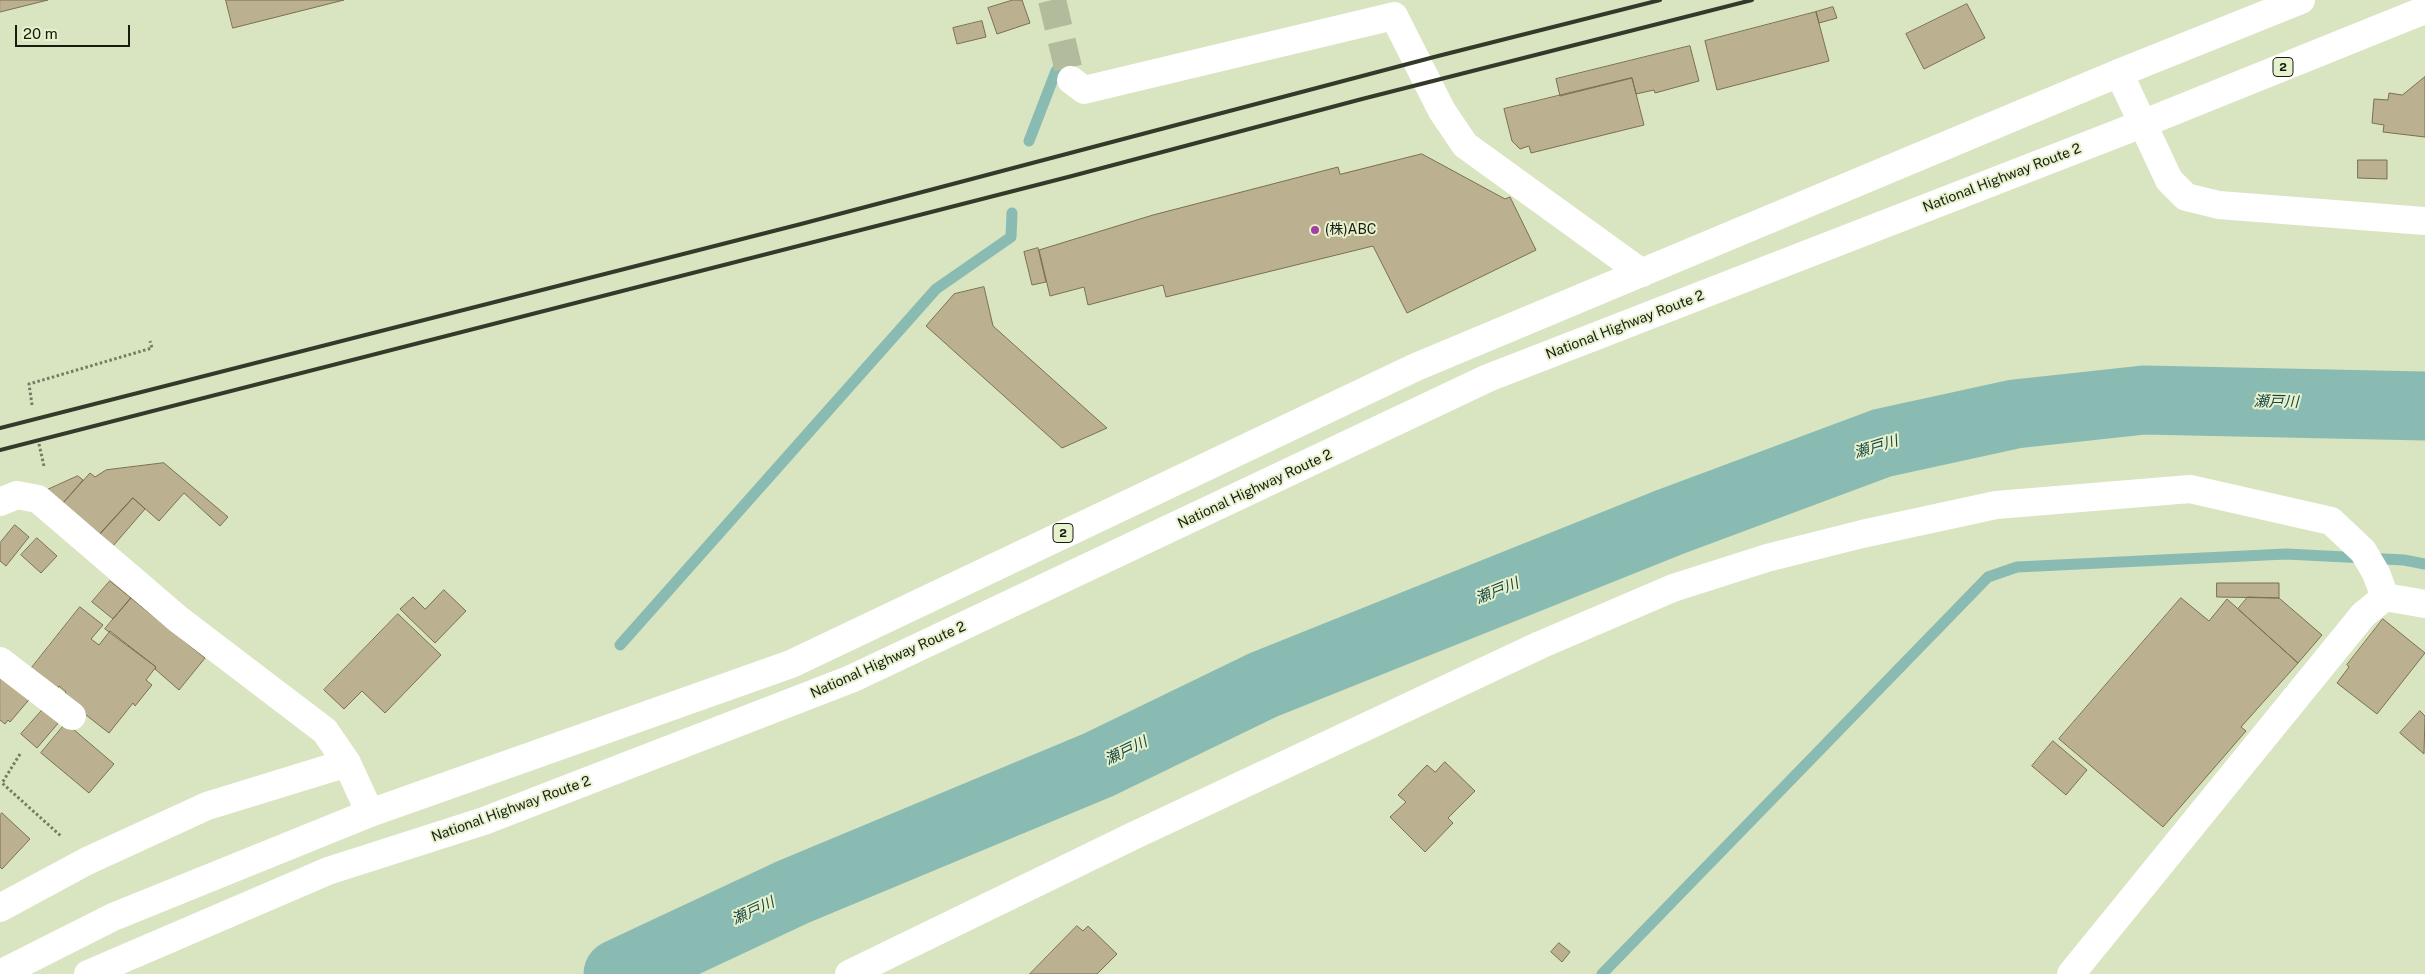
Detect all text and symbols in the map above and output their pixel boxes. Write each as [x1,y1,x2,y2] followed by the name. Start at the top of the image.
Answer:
[18,15,132,47] scale bar
[23,25,58,42] text: 20 m
[2273,58,2293,76] road number: 2
[1920,140,2084,216] street label: National Highway Route 2
[1325,222,1376,238] place label: (株)ABC
[1309,224,1321,236] marker: (株)ABC
[1543,287,1707,363] street label: National Highway Route 2
[2253,393,2299,411] water label: 瀬戸川
[1852,432,1900,462] water label: 瀬戸川
[1175,446,1335,532] street label: National Highway Route 2
[1053,524,1073,542] road number: 2
[1473,574,1521,608] water label: 瀬戸川
[808,618,968,702] street label: National Highway Route 2
[1102,733,1150,769] water label: 瀬戸川
[429,772,593,846] street label: National Highway Route 2
[729,893,777,929] water label: 瀬戸川

